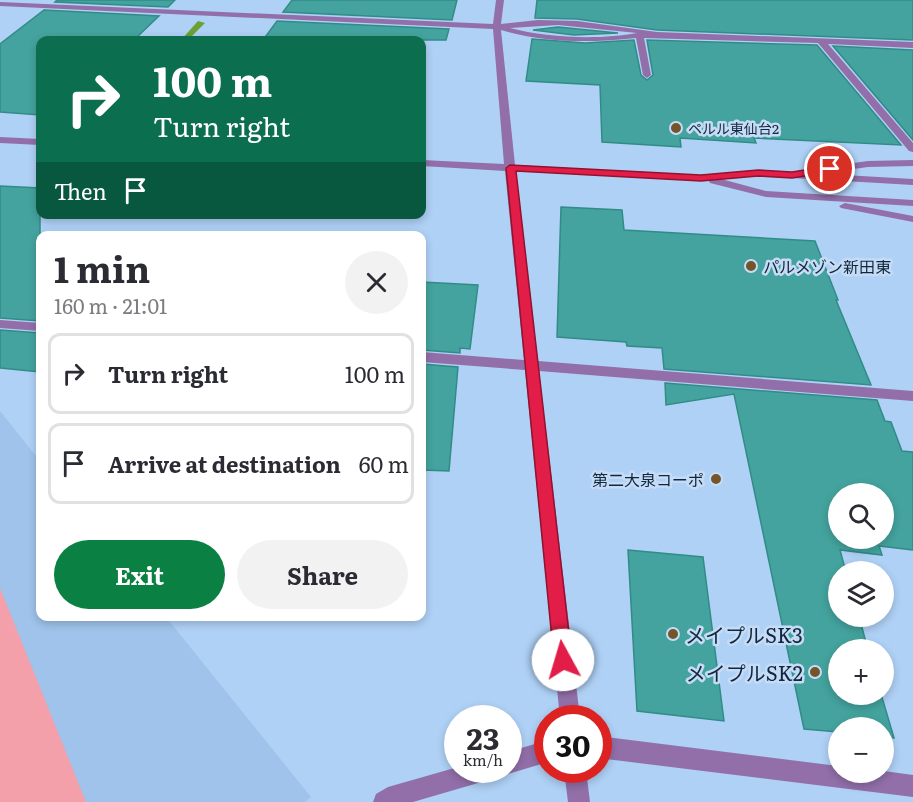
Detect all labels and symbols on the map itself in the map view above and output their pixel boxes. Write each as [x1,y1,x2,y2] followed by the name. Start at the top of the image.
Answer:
[688,118,779,138] place label: ペルル東仙台2
[669,121,683,135] marker: ペルル東仙台2
[804,143,855,194] pin
[763,254,891,278] place label: パルメゾン新田東
[744,259,758,273] marker: パルメゾン新田東
[592,467,704,491] place label: 第二大泉コーポ
[709,472,723,486] marker: 第二大泉コーポ
[685,619,803,649] place label: メイプルSK3
[666,627,680,641] marker: メイプルSK3
[531,628,595,692] position arrow
[686,657,803,687] place label: メイプルSK2
[808,665,822,679] marker: メイプルSK2
[534,705,612,783] speed limit sign: 30

